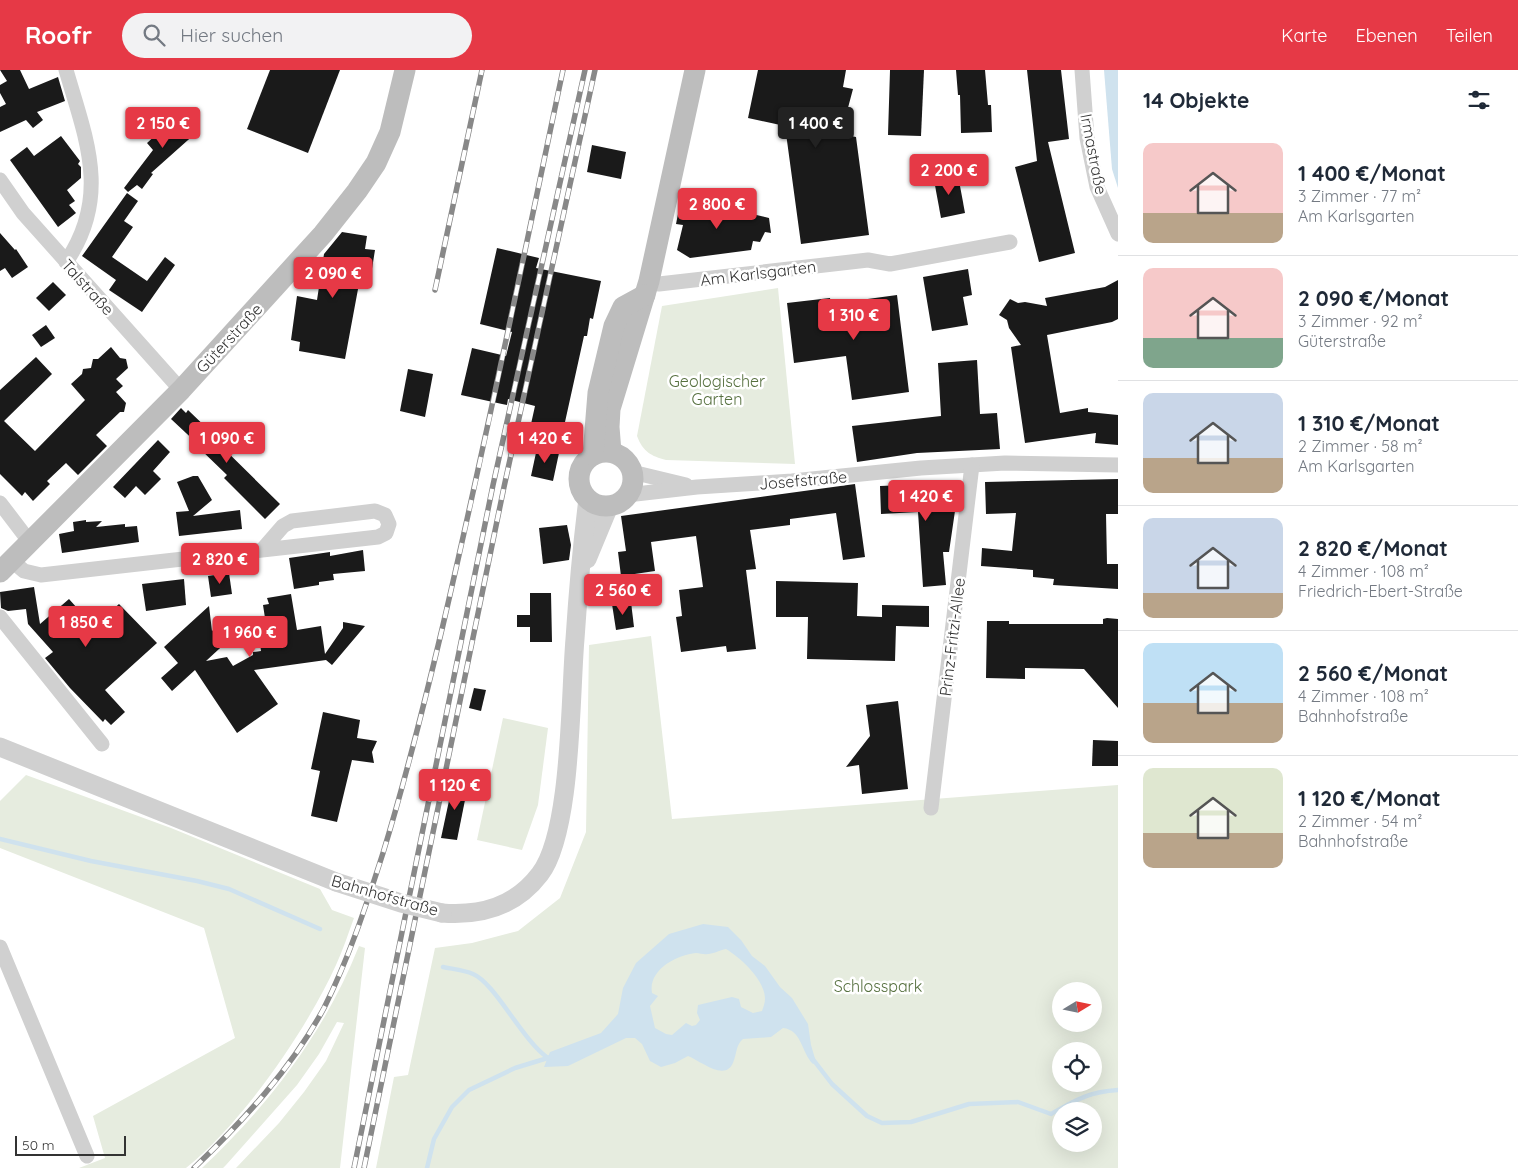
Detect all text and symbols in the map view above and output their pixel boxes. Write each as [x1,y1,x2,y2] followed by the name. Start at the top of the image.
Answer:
[122,13,472,58] search box
[25,20,92,50] text: Roofr
[140,21,168,49] icon: search
[180,23,283,47] text: Hier suchen
[1281,24,1327,47] text: Karte
[1355,24,1418,47] text: Ebenen
[1446,24,1493,47] text: Teilen
[1465,86,1493,114] icon: filters
[1143,87,1250,113] text: 14 Objekte
[117,106,209,149] pin: 2 150 €
[770,106,862,149] pin: 1 400 €
[1076,112,1112,196] street label: Irmastraße
[136,113,190,133] text: 2 150 €
[789,113,843,133] text: 1 400 €
[903,154,995,196] pin: 2 200 €
[921,160,977,180] text: 2 200 €
[1298,160,1446,186] text: 1 400 €/Monat
[1183,163,1243,223] icon: home
[1298,186,1421,206] text: 3 Zimmer · 77 m²
[671,188,763,230] pin: 2 800 €
[689,194,745,214] text: 2 800 €
[1298,206,1415,226] text: Am Karlsgarten
[58,255,118,319] street label: Talstraße
[287,256,379,299] pin: 2 090 €
[699,256,817,290] street label: Am Karlsgarten
[305,263,361,283] text: 2 090 €
[1298,285,1449,311] text: 2 090 €/Monat
[1183,288,1243,348] icon: home
[808,298,900,341] pin: 1 310 €
[192,299,266,377] street label: Güterstraße
[829,305,879,325] text: 1 310 €
[1298,311,1423,331] text: 3 Zimmer · 92 m²
[1298,331,1386,351] text: Güterstraße
[669,371,765,409] park label: Geologischer Garten
[1298,410,1440,436] text: 1 310 €/Monat
[1183,413,1243,473] icon: home
[181,422,273,464] pin: 1 090 €
[499,422,591,464] pin: 1 420 €
[200,428,254,448] text: 1 090 €
[518,428,572,448] text: 1 420 €
[1298,436,1423,456] text: 2 Zimmer · 58 m²
[1298,456,1415,476] text: Am Karlsgarten
[758,466,848,494] street label: Josefstraße
[880,480,972,522] pin: 1 420 €
[899,486,953,506] text: 1 420 €
[1298,535,1448,561] text: 2 820 €/Monat
[1183,538,1243,598] icon: home
[174,542,266,585] pin: 2 820 €
[192,549,248,569] text: 2 820 €
[1298,561,1429,581] text: 4 Zimmer · 108 m²
[577,574,669,616] pin: 2 560 €
[935,577,969,697] street label: Prinz-Fritzi-Allee
[595,580,651,600] text: 2 560 €
[1298,581,1463,601] text: Friedrich-Ebert-Straße
[40,606,132,648] pin: 1 850 €
[59,612,113,632] text: 1 850 €
[204,616,296,658] pin: 1 960 €
[224,622,276,642] text: 1 960 €
[1298,660,1448,686] text: 2 560 €/Monat
[1183,663,1243,723] icon: home
[1298,686,1429,706] text: 4 Zimmer · 108 m²
[1298,706,1408,726] text: Bahnhofstraße
[409,768,501,811] pin: 1 120 €
[430,775,480,795] text: 1 120 €
[1298,785,1441,811] text: 1 120 €/Monat
[1183,788,1243,848] icon: home
[1298,811,1422,831] text: 2 Zimmer · 54 m²
[1298,831,1408,851] text: Bahnhofstraße
[329,870,441,920] street label: Bahnhofstraße
[834,976,922,996] park label: Schlosspark
[1052,982,1102,1032] north arrow
[1052,982,1102,1152] map controls
[1052,1042,1102,1092] button: locate
[1052,1102,1102,1152] button: layers
[15,1133,126,1156] scale bar
[22,1136,55,1154] text: 50 m

